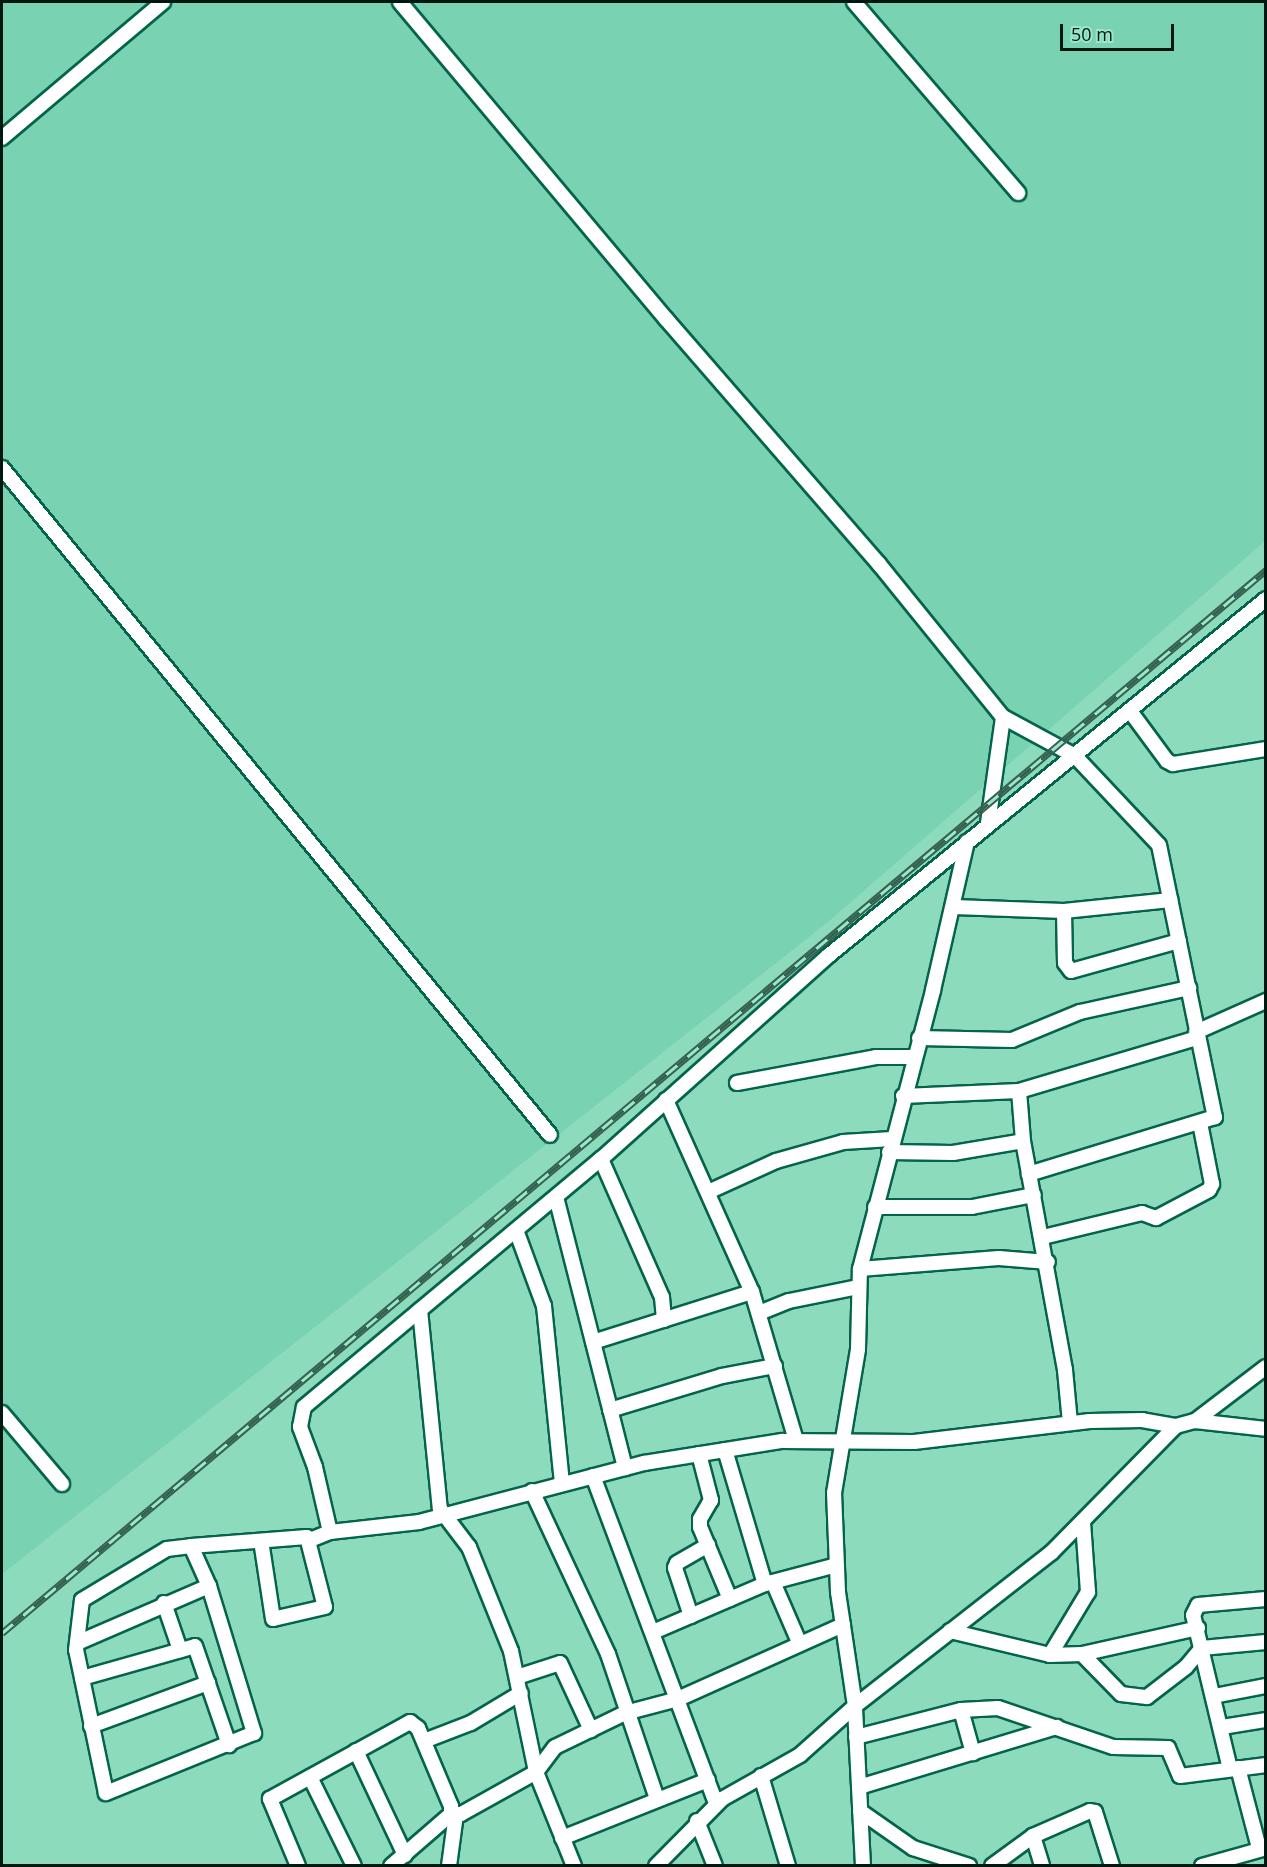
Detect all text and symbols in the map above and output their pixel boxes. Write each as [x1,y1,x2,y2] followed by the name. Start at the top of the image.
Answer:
[1063,12,1177,50] scale bar
[1071,22,1113,46] text: 50 m

